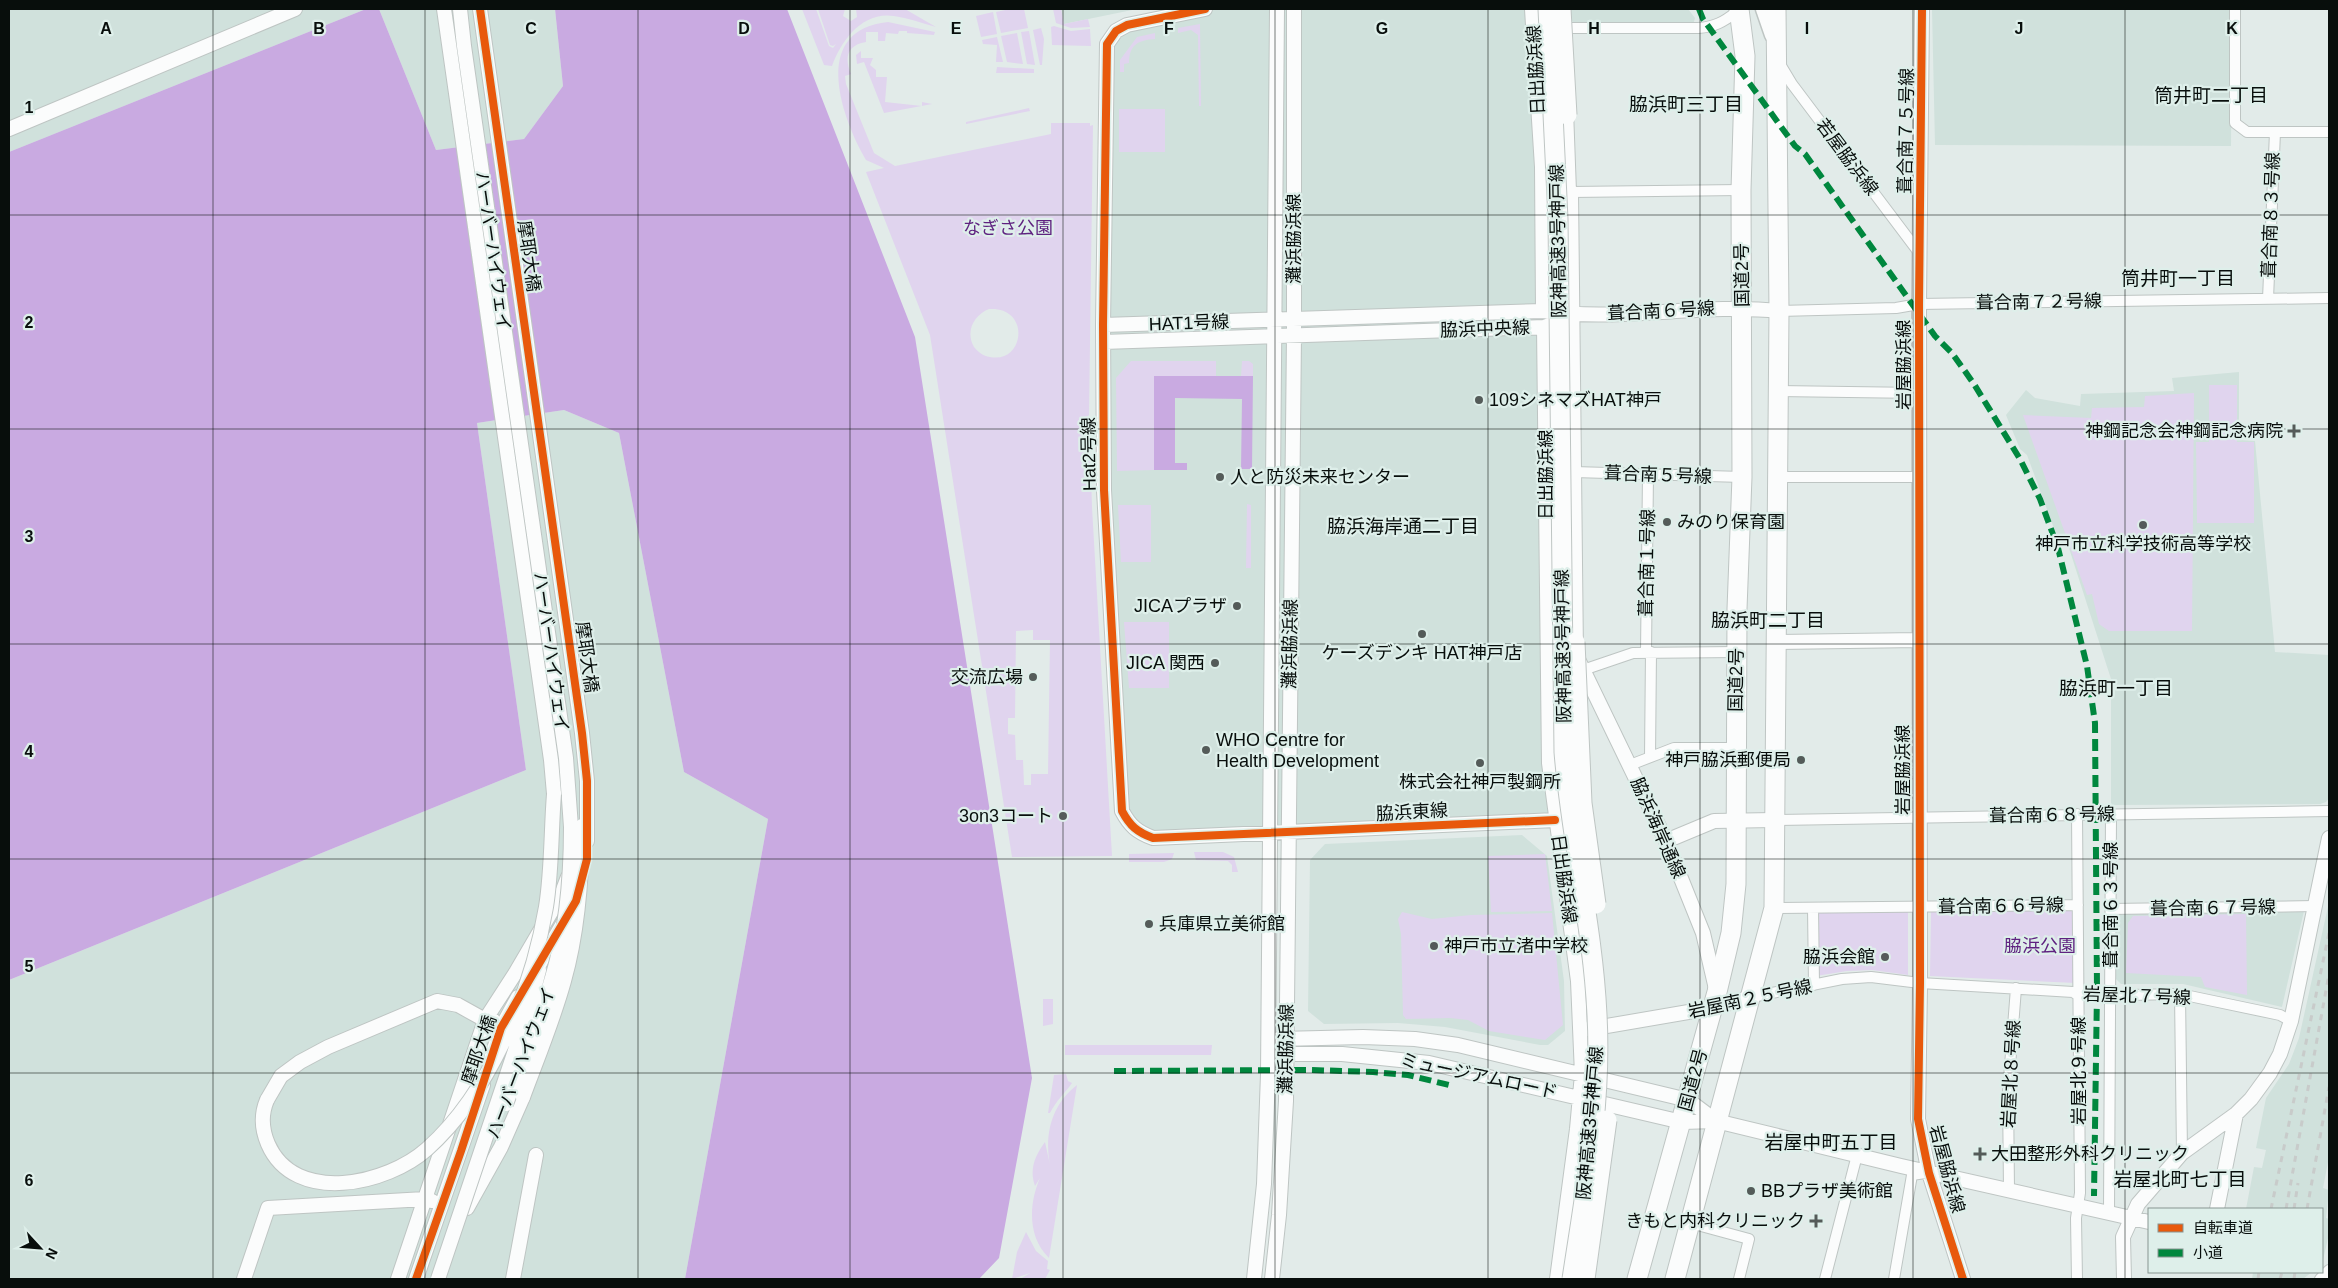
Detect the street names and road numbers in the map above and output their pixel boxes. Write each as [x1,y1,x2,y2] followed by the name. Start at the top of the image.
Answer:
[1524,25,1548,115] street label: 日出脇浜線
[1895,68,1917,194] street label: 葺合南７５号線
[1812,115,1882,199] street label: 若屋脇浜線
[2259,152,2283,278] street label: 葺合南８３号線
[1547,164,1569,318] street label: 阪神高速3号神戸線
[472,170,514,332] street label: ハーバーハイウェイ
[1284,194,1304,284] street label: 灘浜脇浜線
[514,219,544,293] street label: 摩耶大橋
[1731,243,1753,307] street label: 国道2号
[1976,291,2102,313] street label: 葺合南７２号線
[1607,298,1715,324] street label: 葺合南６号線
[1148,312,1230,334] street label: HAT1号線
[1440,317,1530,341] street label: 脇浜中央線
[1894,320,1914,410] street label: 岩屋脇浜線
[1078,417,1100,491] street label: Hat2号線
[1536,430,1556,520] street label: 日出脇浜線
[1604,463,1712,487] street label: 葺合南５号線
[1636,509,1658,617] street label: 葺合南１号線
[1552,569,1574,723] street label: 阪神高速3号神戸線
[530,571,572,733] street label: ハーバーハイウェイ
[1279,599,1301,689] street label: 灘浜脇浜線
[572,620,602,694] street label: 摩耶大橋
[1725,648,1747,712] street label: 国道2号
[1893,725,1913,815] street label: 岩屋脇浜線
[1627,775,1689,881] street label: 脇浜海岸通線
[1376,800,1448,824] street label: 脇浜東線
[1989,804,2115,826] street label: 葺合南６８号線
[1548,833,1580,925] street label: 日出脇浜線
[2101,842,2121,968] street label: 葺合南６３号線
[1938,895,2064,917] street label: 葺合南６６号線
[2150,897,2276,919] street label: 葺合南６７号線
[1686,976,1814,1022] street label: 岩屋南２５号線
[483,984,559,1142] street label: ハーバーハイウェイ
[2083,984,2191,1008] street label: 岩屋北７号線
[1275,1004,1297,1094] street label: 灘浜脇浜線
[458,1013,500,1087] street label: 摩耶大橋
[2069,1017,2089,1125] street label: 岩屋北９号線
[1998,1020,2024,1128] street label: 岩屋北８号線
[1573,1045,1607,1201] street label: 阪神高速3号神戸線
[1675,1046,1711,1114] street label: 国道2号
[1398,1050,1560,1102] street label: ミュージアムロード
[1926,1123,1968,1215] street label: 岩屋脇浜線

